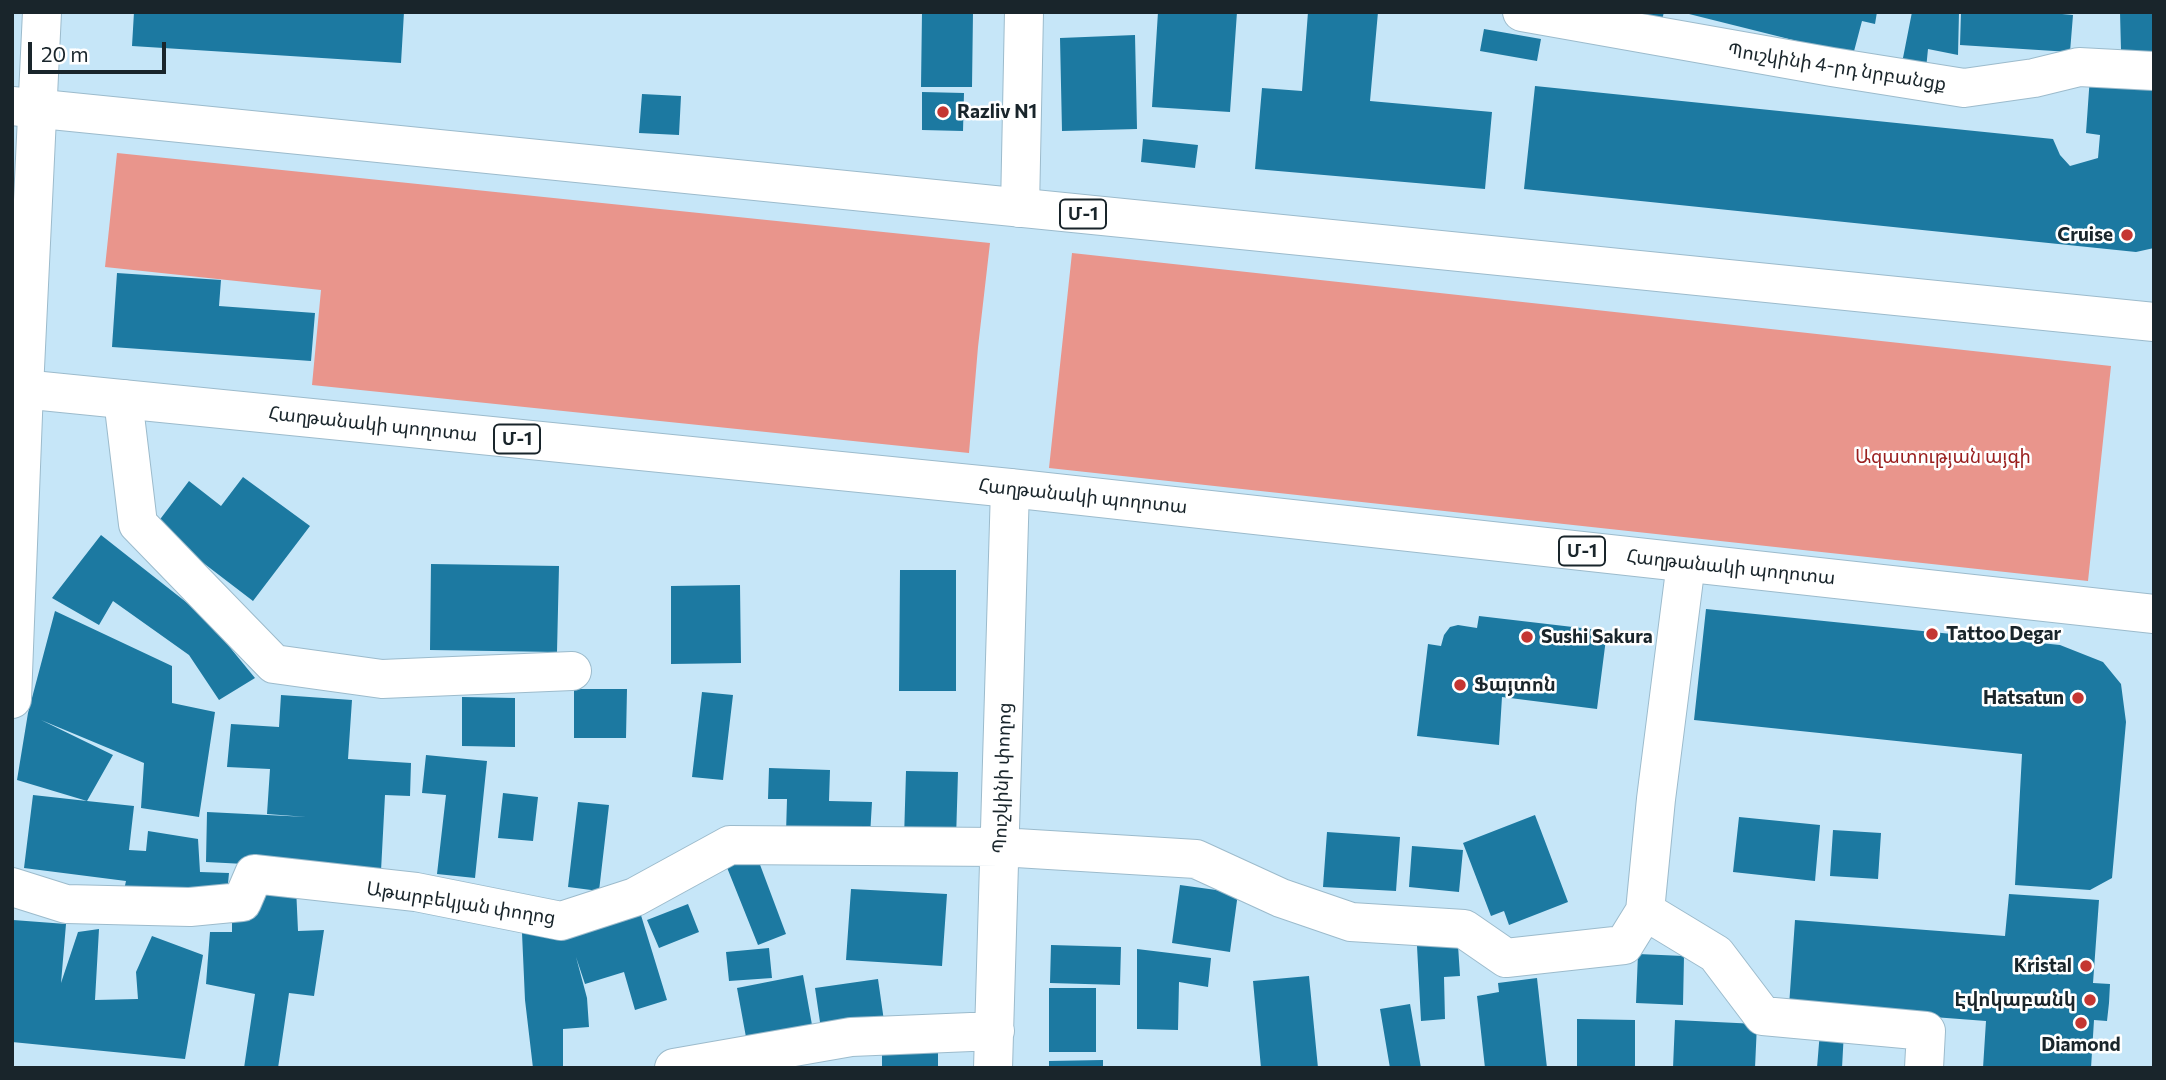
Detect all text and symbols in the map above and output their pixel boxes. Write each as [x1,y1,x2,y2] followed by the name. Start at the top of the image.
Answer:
[32,28,170,72] scale bar
[1726,38,1948,96] street label: Պուշկինի 4-րդ նրբանցք
[41,41,89,66] text: 20 m
[957,101,1037,123] place label: Razliv N1
[935,104,951,120] marker: Razliv N1
[1060,200,1106,229] road number: Մ-1
[2057,224,2113,246] place label: Cruise
[2119,227,2135,243] marker: Cruise
[267,402,479,446] street label: Հաղթանակի պողոտա
[494,424,540,454] road number: Մ-1
[1855,446,2031,468] park label: Ազատության այգի
[977,474,1189,518] street label: Հաղթանակի պողոտա
[1559,536,1605,566] road number: Մ-1
[1625,545,1837,589] street label: Հաղթանակի պողոտա
[1946,623,2061,645] place label: Tattoo Degar
[1541,626,1653,648] place label: Sushi Sakura
[1924,626,1940,642] marker: Tattoo Degar
[1519,629,1535,645] marker: Sushi Sakura
[1474,674,1556,696] place label: Ֆայտոն
[1452,677,1468,693] marker: Ֆայտոն
[1983,687,2064,709] place label: Hatsatun
[2070,690,2086,706] marker: Hatsatun
[988,702,1016,854] street label: Պուշկինի փողոց
[365,877,557,929] street label: Աթարբեկյան փողոց
[2014,955,2072,977] place label: Kristal
[2078,958,2094,974] marker: Kristal
[1954,989,2076,1011] place label: Էվոկաբանկ
[2082,992,2098,1008] marker: Էվոկաբանկ
[2073,1015,2089,1031] marker: Diamond
[2041,1034,2121,1056] place label: Diamond

